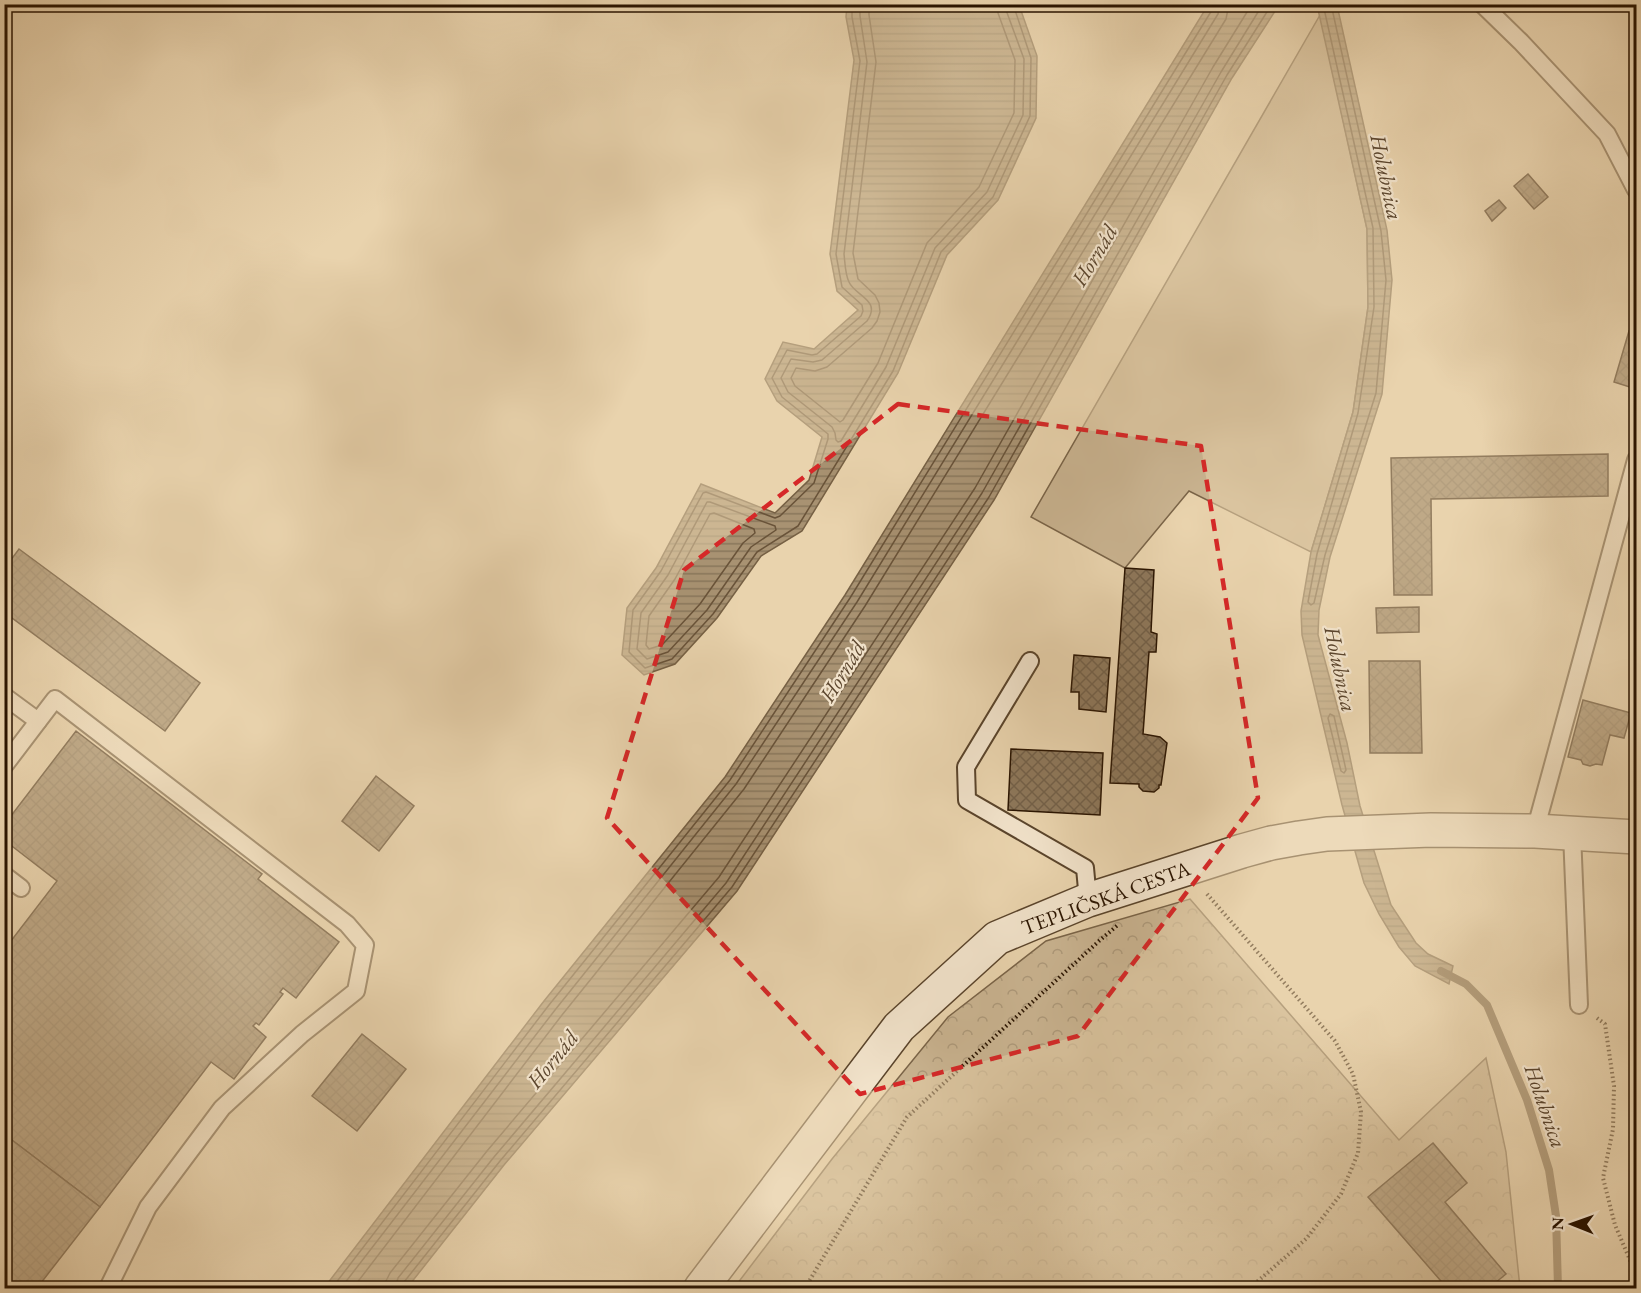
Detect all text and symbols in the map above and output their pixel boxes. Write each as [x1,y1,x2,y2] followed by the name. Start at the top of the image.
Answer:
[1363,131,1410,222] water label: Holubnica
[1064,219,1124,292] water label: Hornád
[1317,623,1364,714] water label: Holubnica
[812,635,872,708] water label: Hornád
[1018,854,1194,941] street label: TEPLIČSKÁ CESTA
[519,1024,585,1095] water label: Hornád
[1517,1060,1573,1152] water label: Holubnica
[1542,1194,1602,1254] north arrow
[1547,1217,1568,1230] text: N

